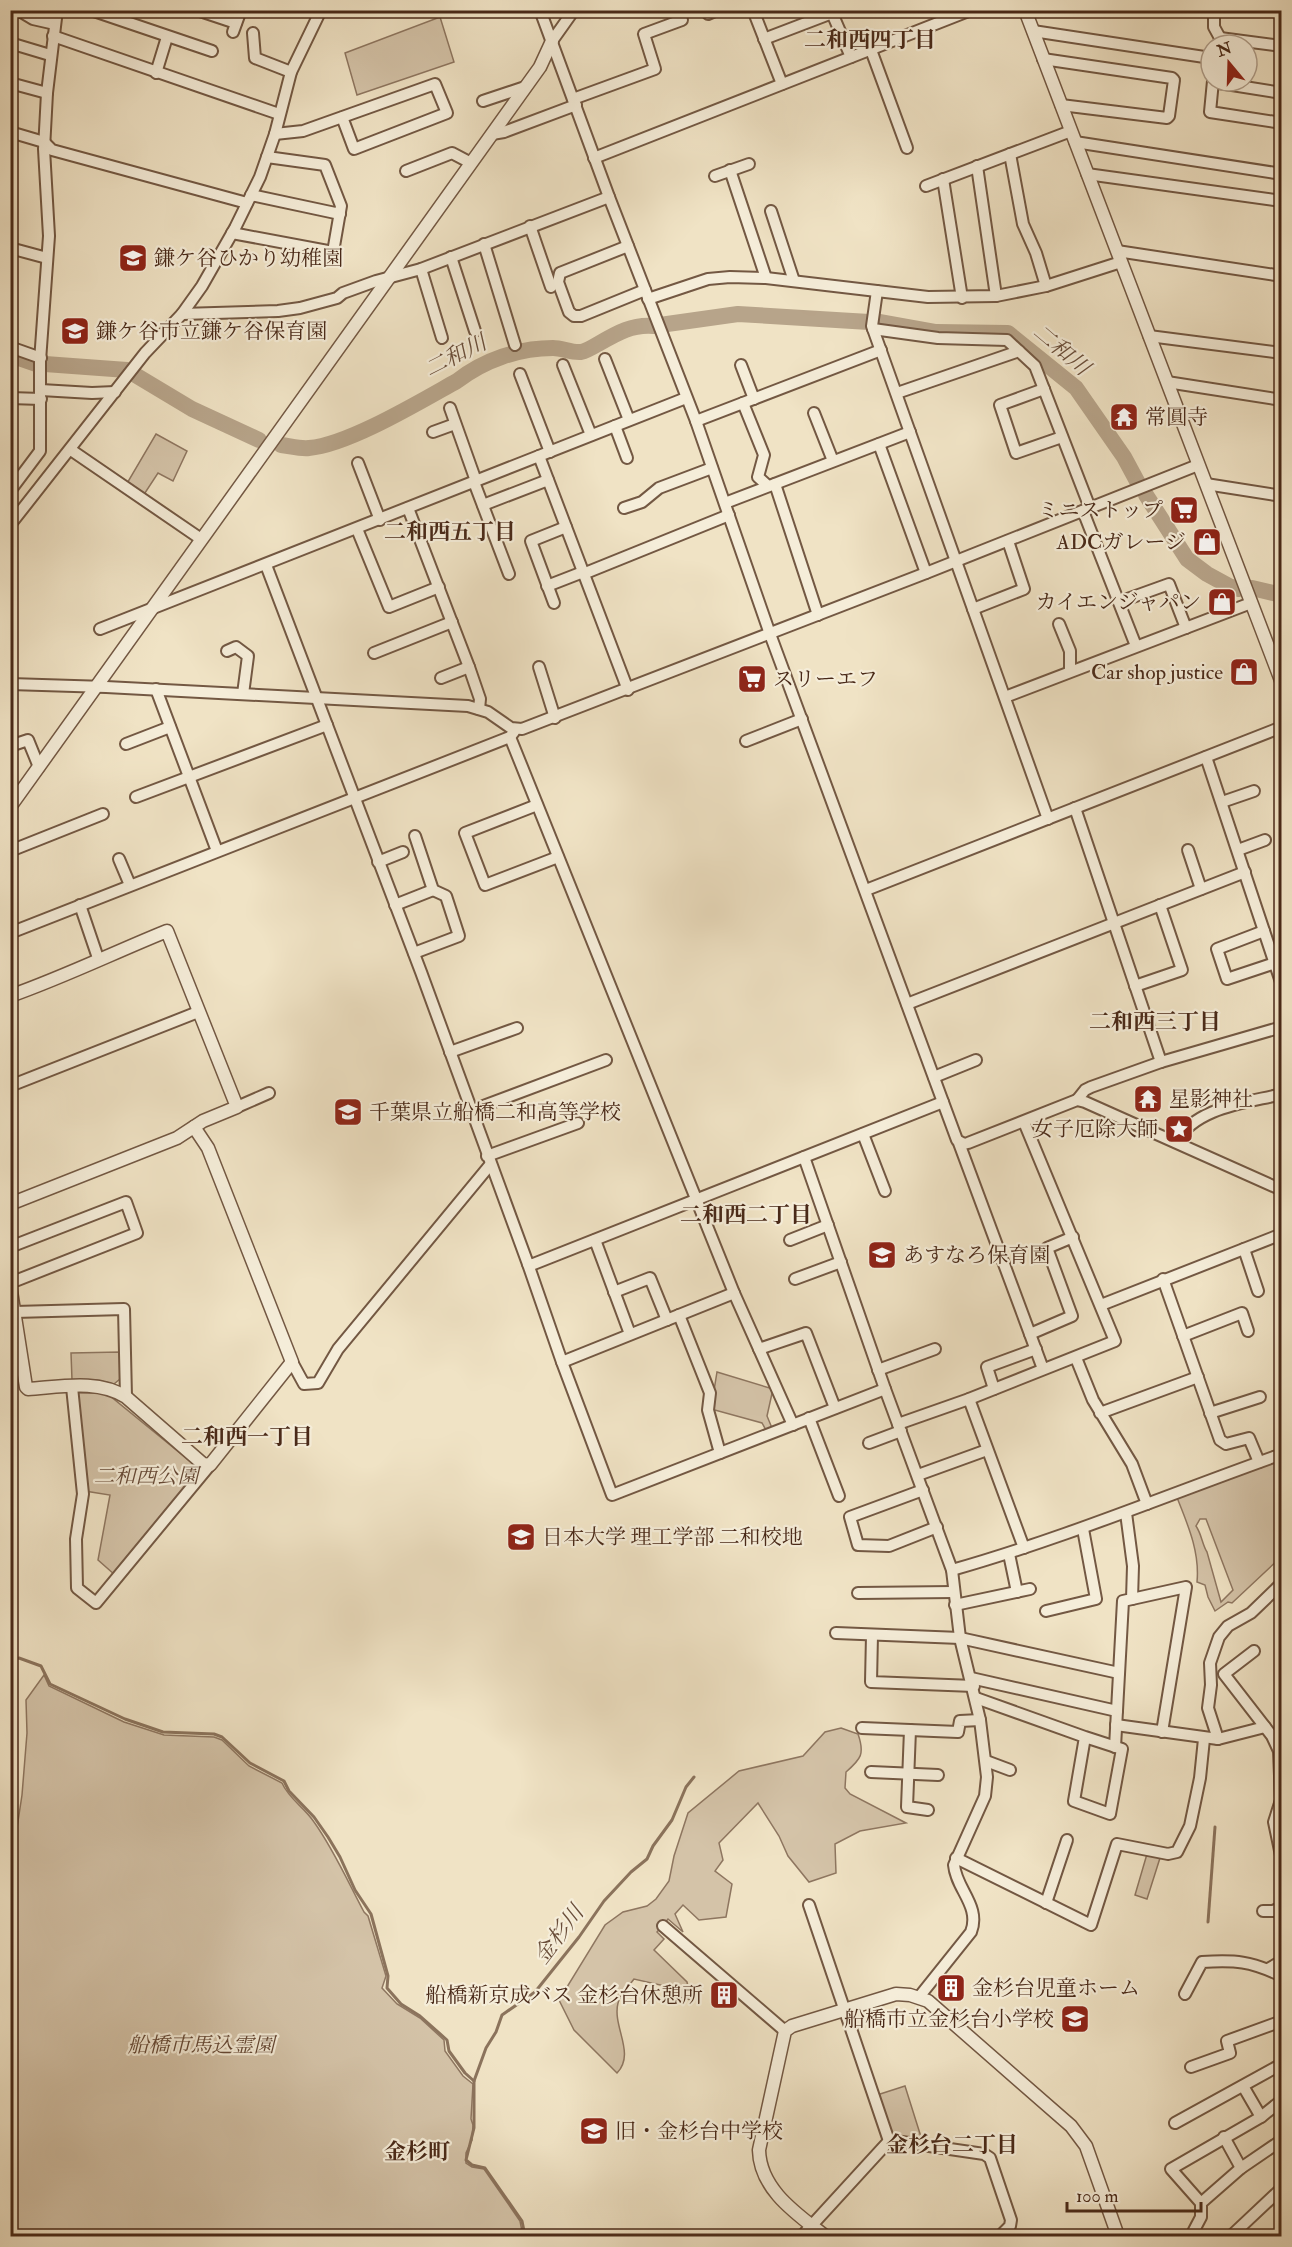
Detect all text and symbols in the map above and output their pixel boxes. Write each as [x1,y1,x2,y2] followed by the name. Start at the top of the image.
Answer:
[804,26,936,54] district label: 二和西四丁目
[1199,33,1259,93] north arrow
[1213,38,1235,62] text: N
[117,242,149,274] school or university icon: 鎌ケ谷ひかり幼稚園
[154,245,343,272] place label: 鎌ケ谷ひかり幼稚園
[59,315,91,347] school or university icon: 鎌ケ谷市立鎌ケ谷保育園
[96,318,327,345] place label: 鎌ケ谷市立鎌ケ谷保育園
[1027,318,1097,383] water label: 二和川
[420,328,493,383] water label: 二和川
[1108,401,1140,433] temple icon: 常圓寺
[1145,404,1208,431] place label: 常圓寺
[1168,494,1200,526] supermarket icon: ミニストップ
[1038,497,1163,524] place label: ミニストップ
[384,518,516,546] district label: 二和西五丁目
[1191,526,1223,558] shop icon: ADCガレージ
[1056,529,1186,556] place label: ADCガレージ
[1206,586,1238,618] shop icon: カイエンジャパン
[1035,589,1201,616] place label: カイエンジャパン
[1228,656,1260,688] shop icon: Car shop justice
[1091,659,1223,686] place label: Car shop justice
[736,663,768,695] supermarket icon: スリーエフ
[773,666,878,693] place label: スリーエフ
[1089,1008,1221,1036] district label: 二和西三丁目
[1132,1083,1164,1115] temple icon: 星影神社
[1169,1086,1253,1113] place label: 星影神社
[332,1096,364,1128] school or university icon: 千葉県立船橋二和高等学校
[369,1099,621,1126] place label: 千葉県立船橋二和高等学校
[1163,1113,1195,1145] place icon: 女子厄除大師
[1032,1116,1158,1143] place label: 女子厄除大師
[680,1201,812,1229] district label: 二和西二丁目
[866,1239,898,1271] school or university icon: あすなろ保育園
[903,1242,1050,1269] place label: あすなろ保育園
[181,1423,313,1451] district label: 二和西一丁目
[94,1463,201,1490] park label: 二和西公園
[505,1521,537,1553] school or university icon: 日本大学 理工学部 二和校地
[542,1524,803,1551] place label: 日本大学 理工学部 二和校地
[528,1898,591,1969] water label: 金杉川
[935,1972,967,2004] building icon: 金杉台児童ホーム
[972,1975,1140,2002] place label: 金杉台児童ホーム
[708,1979,740,2011] building icon: 船橋新京成バス 金杉台休憩所
[426,1982,703,2009] place label: 船橋新京成バス 金杉台休憩所
[1059,2003,1091,2035] school or university icon: 船橋市立金杉台小学校
[844,2006,1054,2033] place label: 船橋市立金杉台小学校
[128,2032,277,2059] park label: 船橋市馬込霊園
[578,2115,610,2147] school or university icon: 旧・金杉台中学校
[615,2118,783,2145] place label: 旧・金杉台中学校
[886,2131,1018,2159] district label: 金杉台二丁目
[384,2138,450,2166] district label: 金杉町
[1067,2175,1200,2213] scale bar
[1076,2185,1119,2208] text: 100 m

